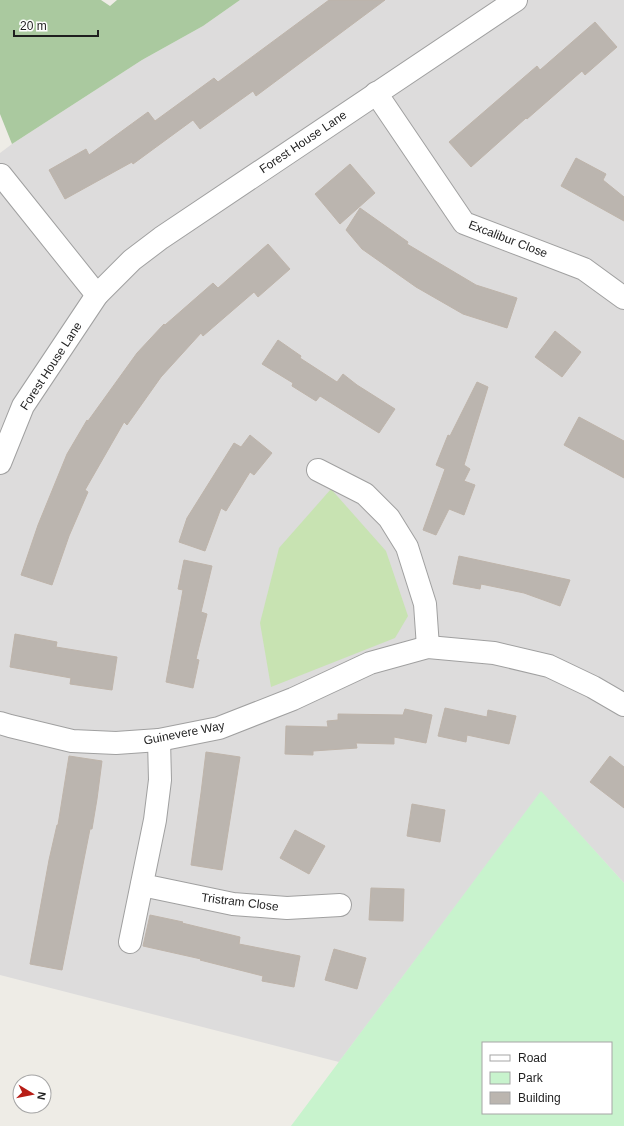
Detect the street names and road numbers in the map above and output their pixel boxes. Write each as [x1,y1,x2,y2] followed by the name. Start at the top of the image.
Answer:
[257,107,349,176] street label: Forest House Lane
[467,218,550,261] street label: Excalibur Close
[17,319,85,413] street label: Forest House Lane
[142,718,226,748] street label: Guinevere Way
[201,890,280,914] street label: Tristram Close

